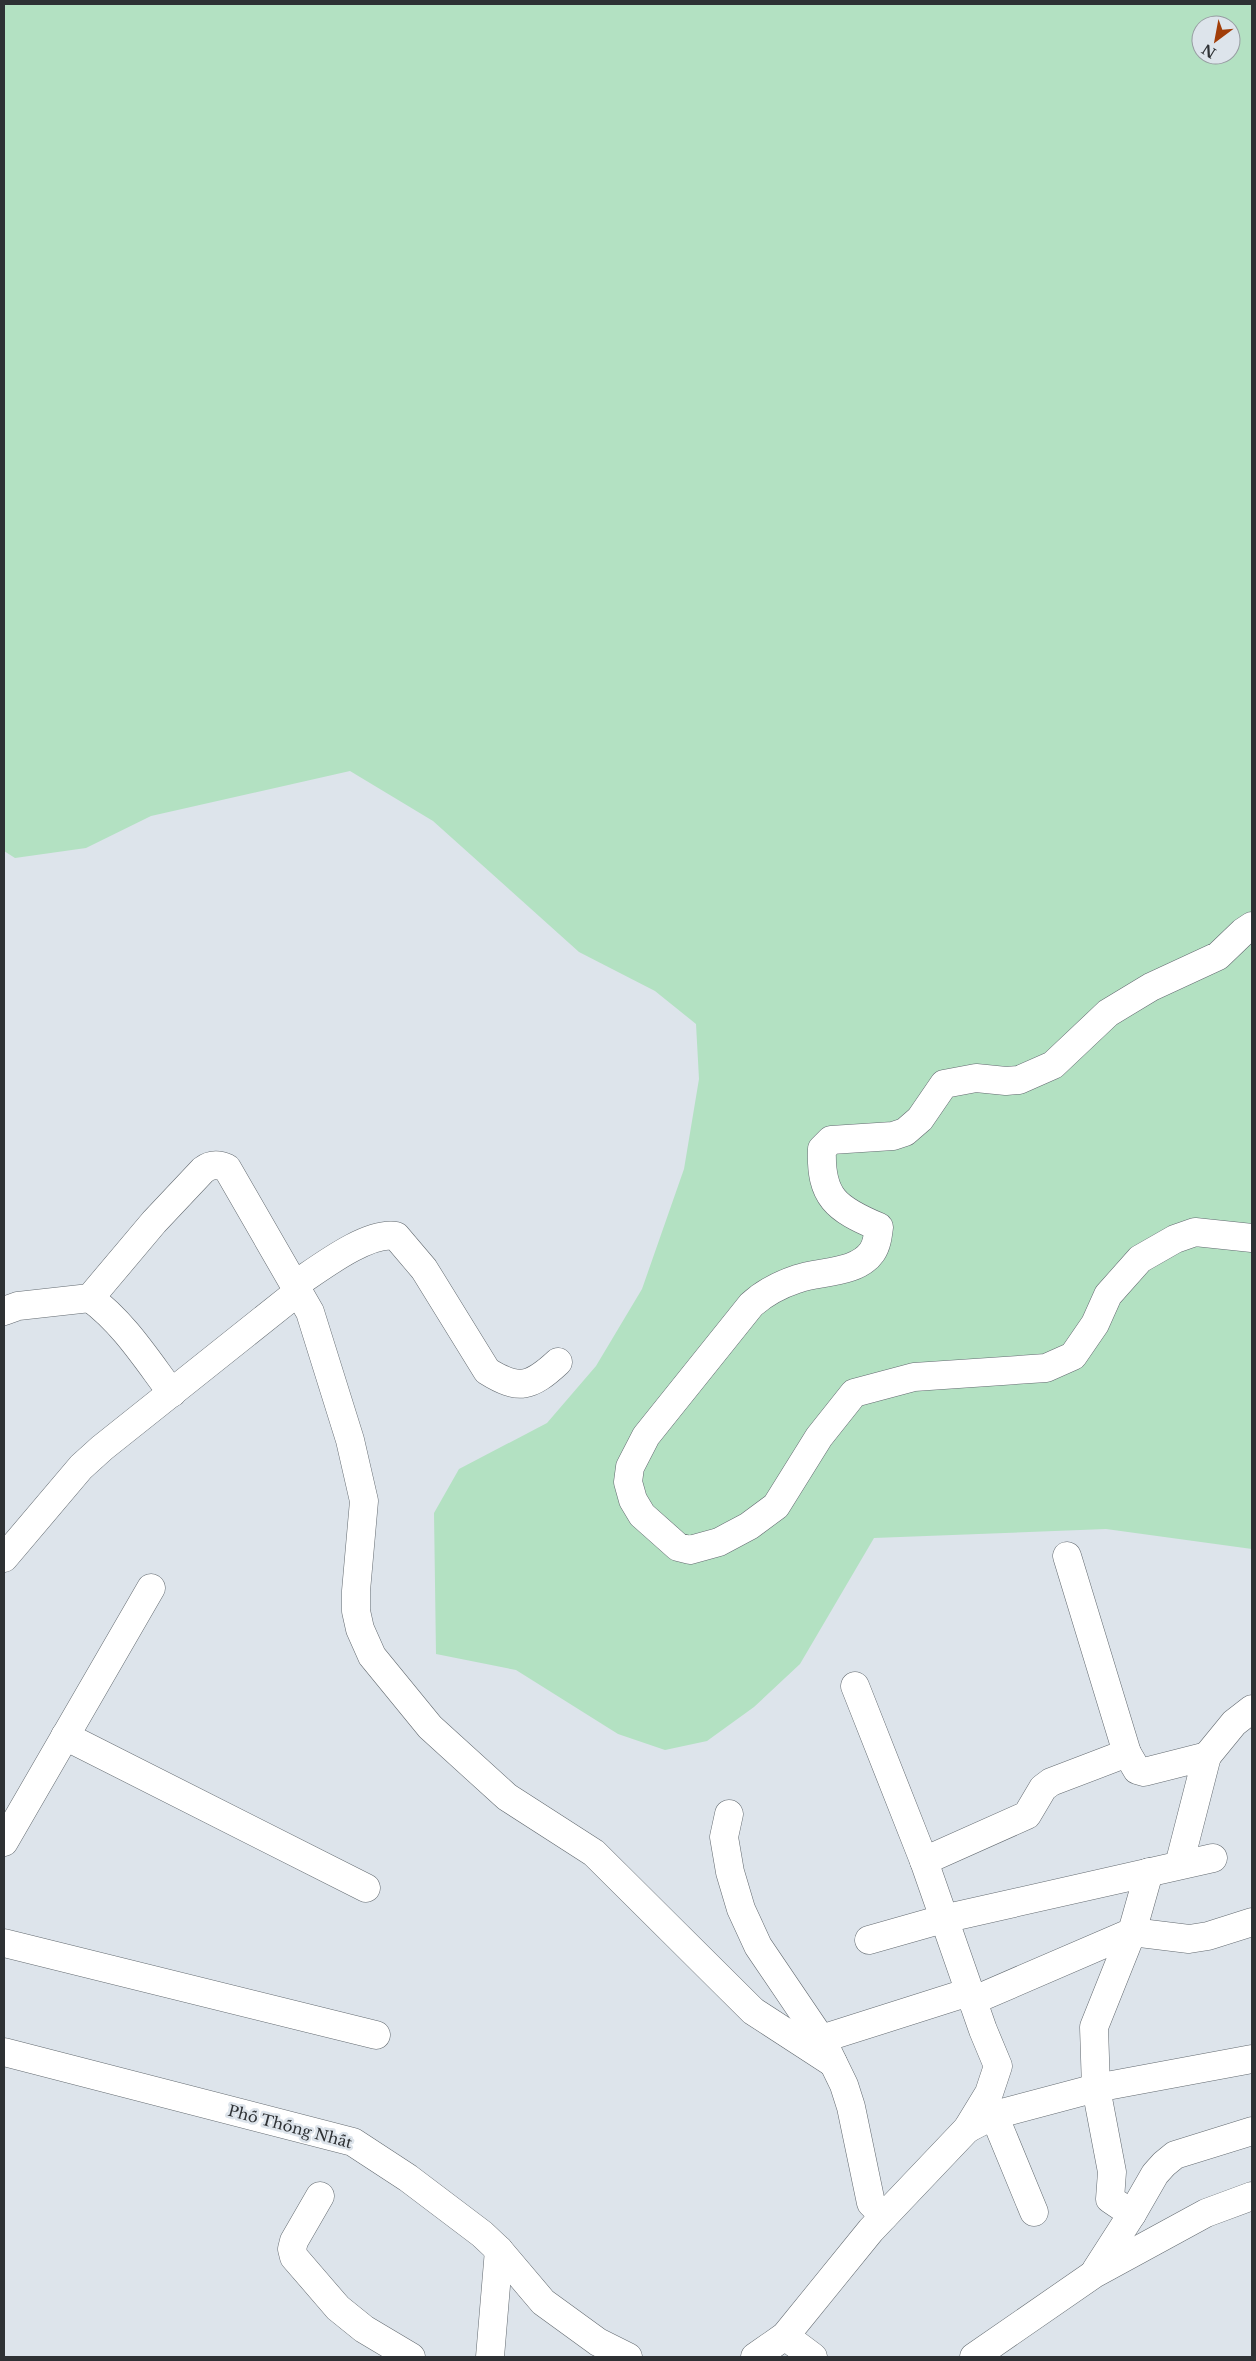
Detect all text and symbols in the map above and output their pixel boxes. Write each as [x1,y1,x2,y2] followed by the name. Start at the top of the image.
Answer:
[1191,15,1241,65] north arrow
[1199,40,1219,62] text: N
[226,2101,355,2152] street label: Phố Thống Nhất

